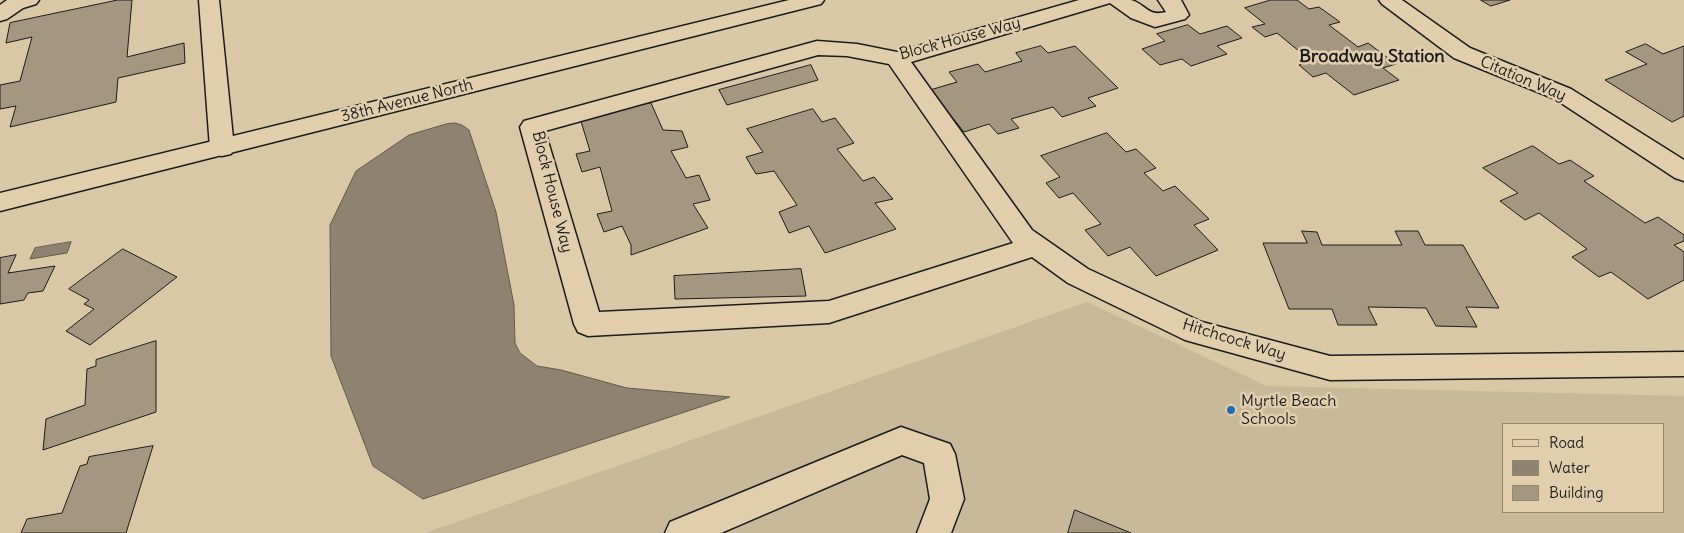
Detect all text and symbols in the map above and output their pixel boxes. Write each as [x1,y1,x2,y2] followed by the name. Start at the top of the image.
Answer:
[897,14,1023,64] street label: Block House Way
[1299,46,1445,68] district label: Broadway Station
[1477,52,1569,106] street label: Citation Way
[339,75,475,127] street label: 38th Avenue North
[528,129,576,255] street label: Block House Way
[1180,315,1288,365] street label: Hitchcock Way
[1241,391,1336,429] place label: Myrtle Beach Schools
[1225,404,1237,416] marker: Myrtle Beach Schools
[1502,423,1664,513] legend
[1549,433,1584,452] text: Road
[1549,458,1590,477] text: Water
[1549,483,1604,502] text: Building

